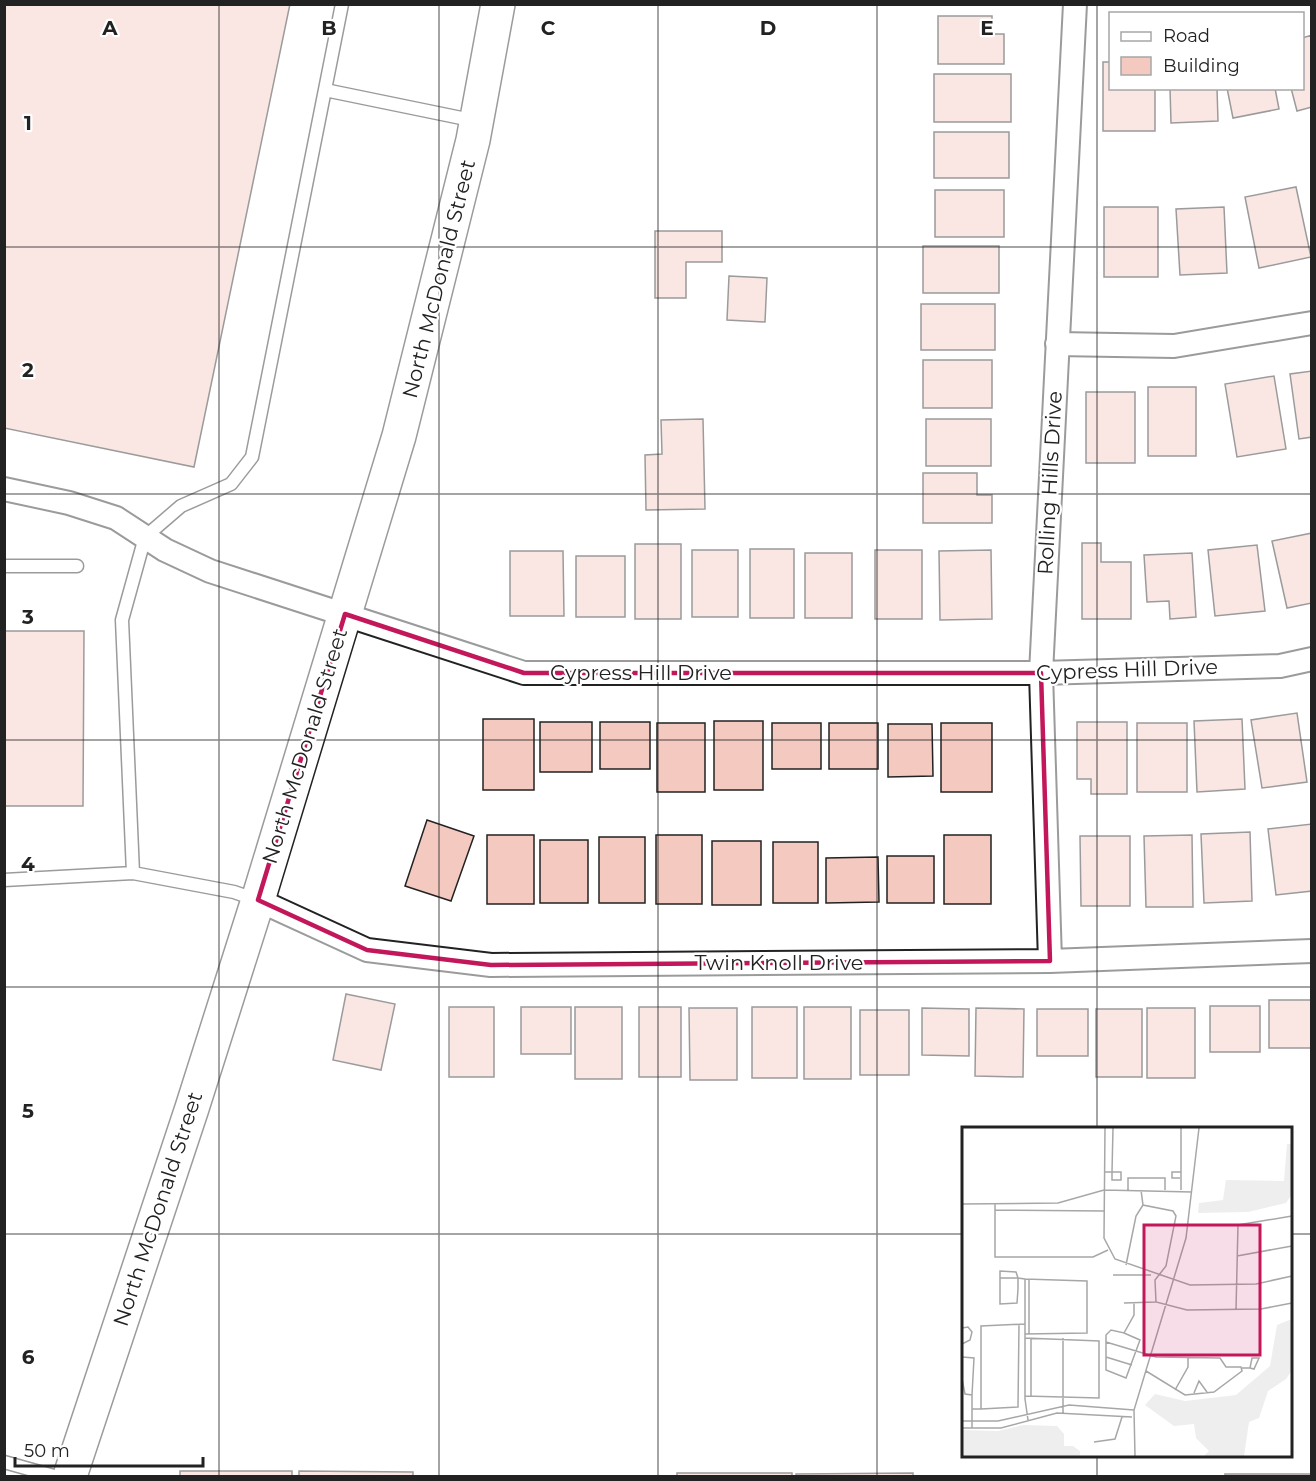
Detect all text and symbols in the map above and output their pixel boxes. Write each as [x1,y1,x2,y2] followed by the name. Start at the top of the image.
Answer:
[1109,12,1304,90] legend
[101,16,118,40] text: A
[321,16,337,40] text: B
[541,16,556,40] text: C
[760,16,776,40] text: D
[980,16,994,40] text: E
[1163,25,1210,47] text: Road
[1163,55,1240,77] text: Building
[24,111,32,135] text: 1
[397,157,480,401] street label: North McDonald Street
[22,358,34,382] text: 2
[1032,390,1067,576] street label: Rolling Hills Drive
[21,605,34,629] text: 3
[257,625,352,867] street label: North McDonald Street
[1036,654,1218,685] street label: Cypress Hill Drive
[550,660,732,685] street label: Cypress Hill Drive
[21,852,35,876] text: 4
[694,950,864,975] street label: Twin Knoll Drive
[108,1088,207,1329] street label: North McDonald Street
[22,1099,34,1123] text: 5
[962,1127,1292,1457] inset map
[22,1345,35,1369] text: 6
[15,1430,202,1468] scale bar
[24,1440,70,1462] text: 50 m

